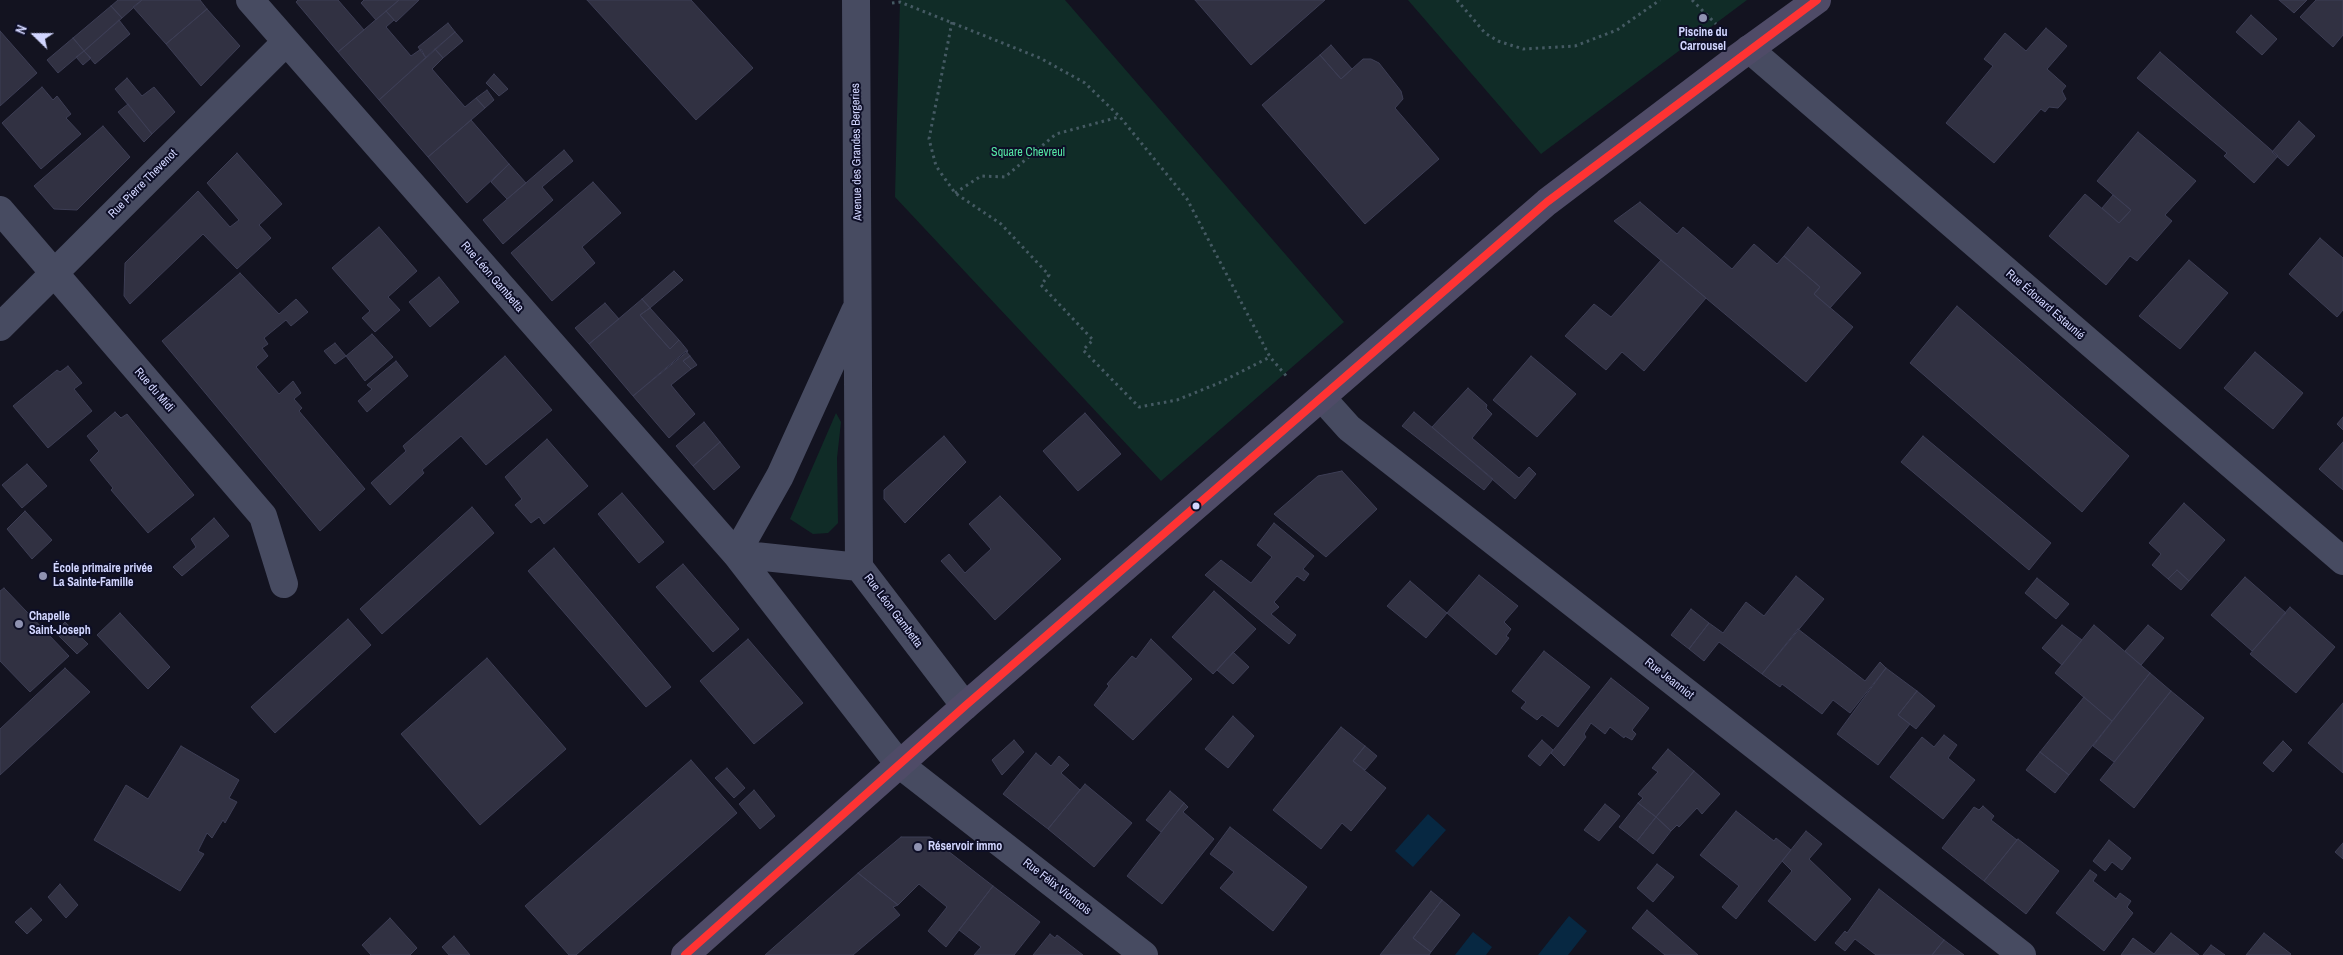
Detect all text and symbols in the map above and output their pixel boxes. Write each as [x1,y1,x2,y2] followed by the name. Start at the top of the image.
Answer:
[10,10,60,60] north arrow
[1697,12,1709,24] marker: Piscine du Carrousel
[11,22,31,37] text: N
[1678,26,1728,54] place label: Piscine du Carrousel
[849,83,865,221] street label: Avenue des Grandes Bergeries
[991,146,1065,160] park label: Square Chevreul
[106,147,180,221] street label: Rue Pierre Thevenot
[457,239,527,315] street label: Rue Léon Gambetta
[2003,267,2087,343] street label: Rue Édouard Estaunié
[131,365,177,415] street label: Rue du Midi
[1191,501,1201,511] unlabelled marker
[53,562,153,590] place label: École primaire privée La Sainte-Famille
[37,570,49,582] marker: École primaire privée La Sainte-Famille
[861,571,925,651] street label: Rue Léon Gambetta
[29,610,91,638] place label: Chapelle Saint-Joseph
[13,618,25,630] marker: Chapelle Saint-Joseph
[1642,655,1696,703] street label: Rue Jeanniot
[928,840,1002,854] place label: Réservoir immo
[912,841,924,853] marker: Réservoir immo
[1020,856,1094,918] street label: Rue Félix Vionnois

